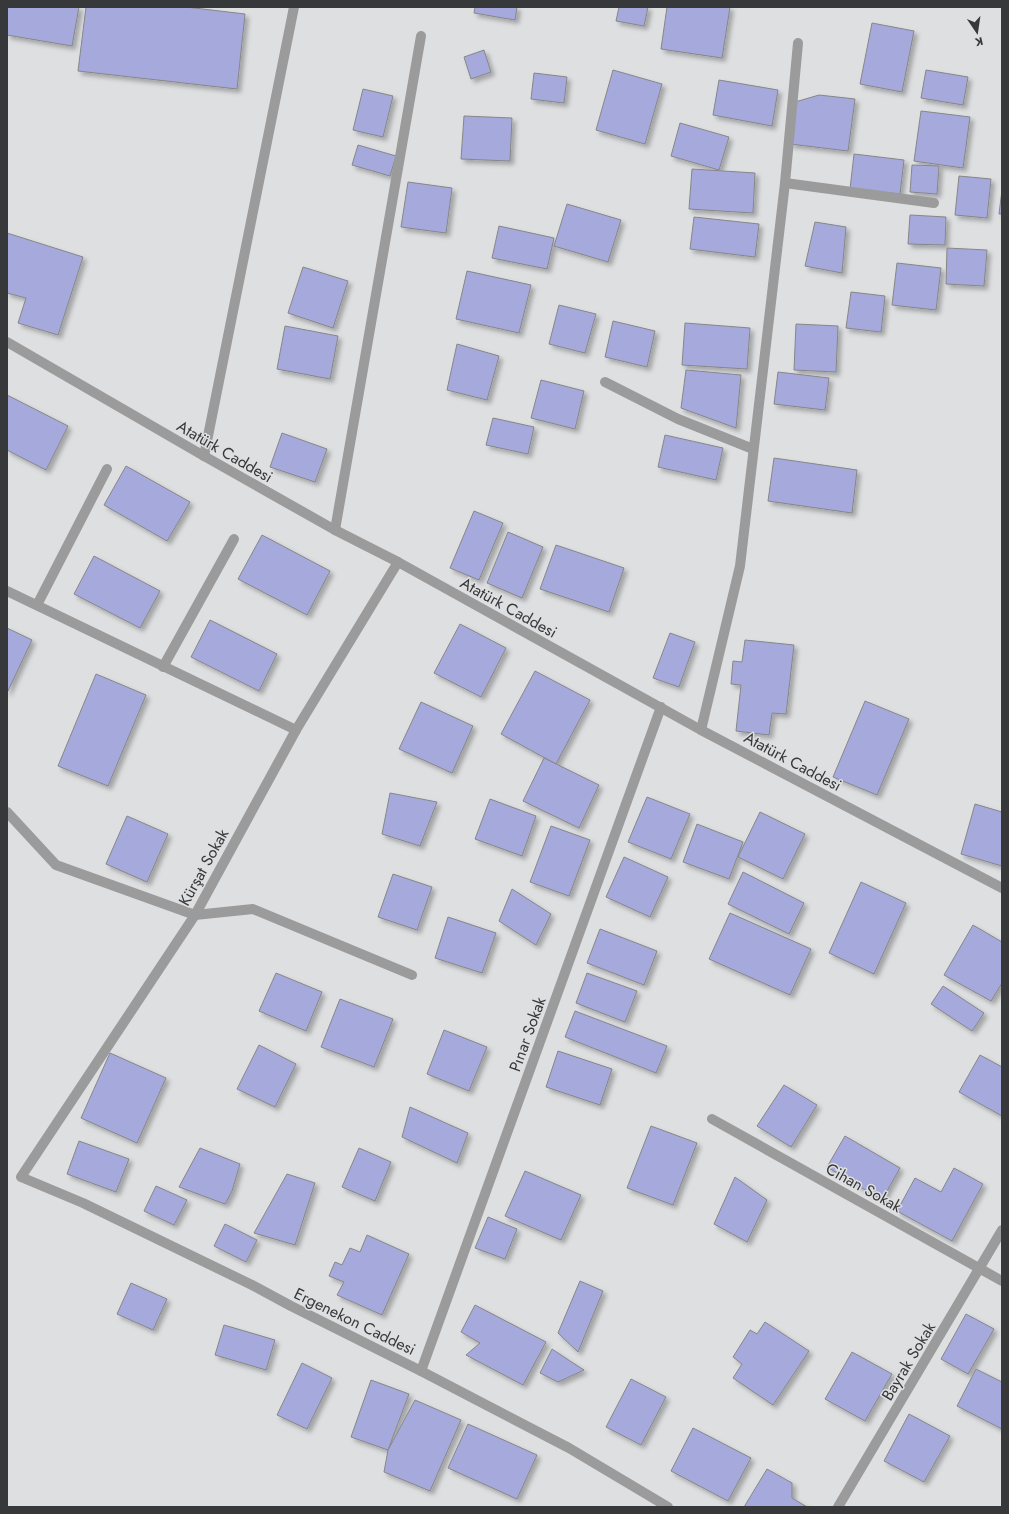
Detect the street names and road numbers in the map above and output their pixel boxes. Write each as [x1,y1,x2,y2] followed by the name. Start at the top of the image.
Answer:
[172,415,277,488] street label: Atatürk Caddesi
[456,571,561,644] street label: Atatürk Caddesi
[740,726,846,797] street label: Atatürk Caddesi
[173,824,235,910] street label: Kürşat Sokak
[503,993,552,1075] street label: Pınar Sokak
[822,1157,907,1218] street label: Cihan Sokak
[290,1282,419,1361] street label: Ergenekon Caddesi
[876,1317,941,1405] street label: Bayrak Sokak

